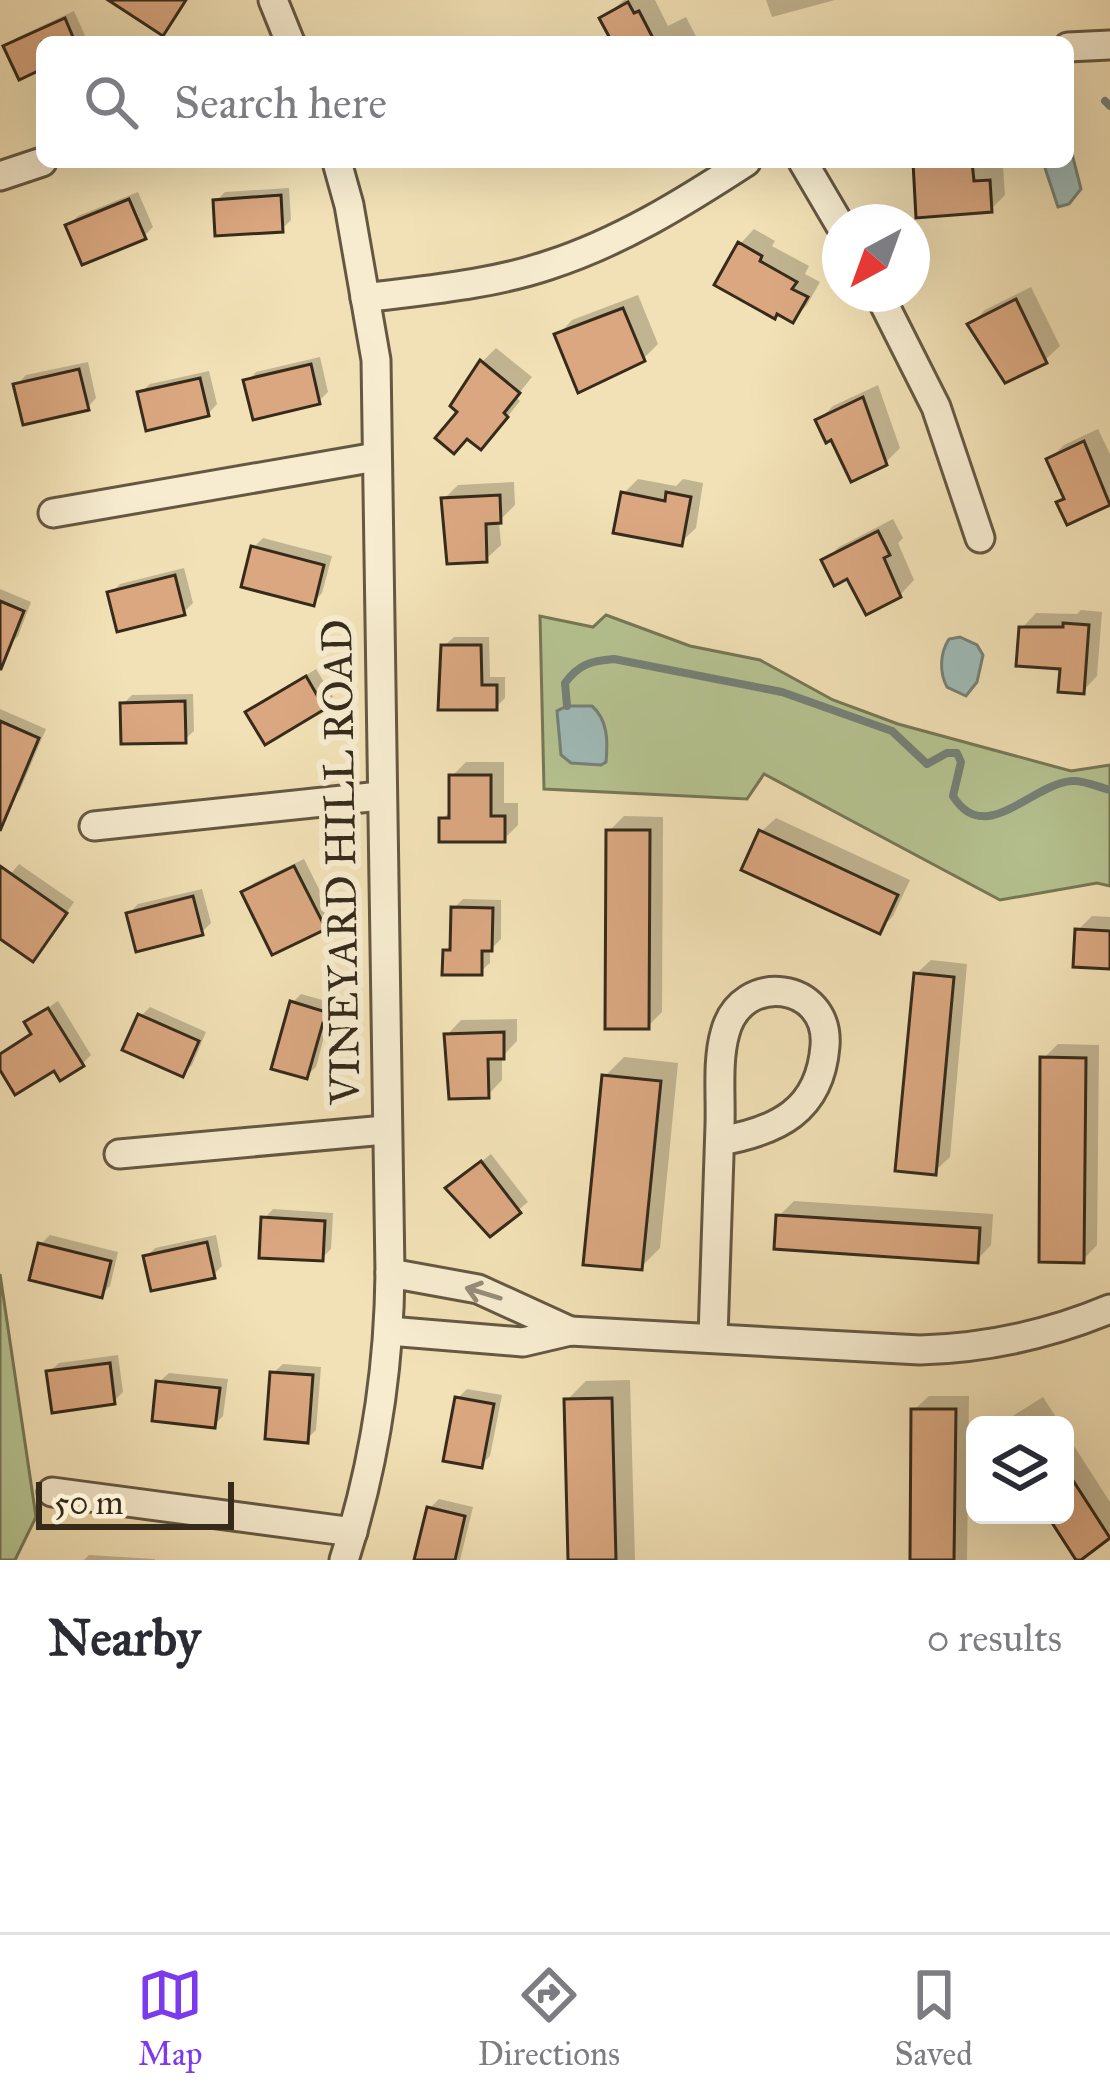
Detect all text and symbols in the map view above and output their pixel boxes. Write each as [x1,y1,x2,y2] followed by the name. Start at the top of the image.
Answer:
[36,36,1074,168] search box
[78,69,144,135] icon: search
[174,75,387,130] text: Search here
[822,204,930,312] north arrow
[311,619,371,1106] street label: VINEYARD HILL ROAD
[465,1280,503,1302] one-way arrow
[966,1416,1074,1524] map controls
[966,1416,1074,1524] button: layers
[36,1476,234,1529] scale bar
[54,1483,123,1523] text: 50 m
[48,1607,200,1669] text: Nearby
[927,1614,1062,1662] text: 0 results
[137,1962,203,2074] tab: Map
[478,1962,620,2074] tab: Directions
[894,1962,973,2074] tab: Saved

